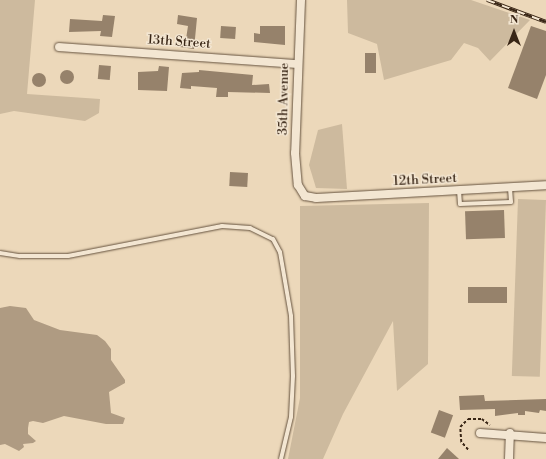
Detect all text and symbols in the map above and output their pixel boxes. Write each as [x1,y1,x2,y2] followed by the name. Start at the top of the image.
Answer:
[494,12,534,52] north arrow
[510,13,518,27] text: N
[147,32,211,52] street label: 13th Street
[276,63,292,135] street label: 35th Avenue
[393,171,457,189] street label: 12th Street

